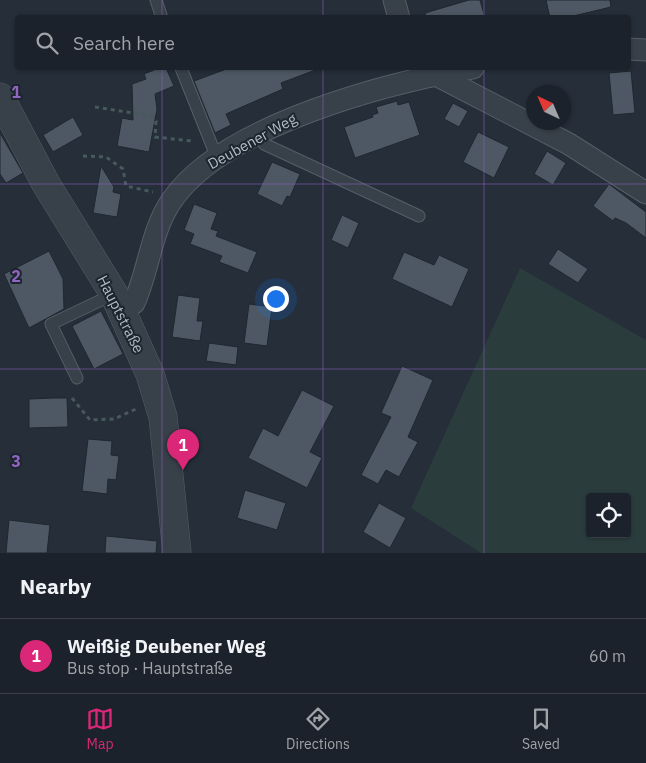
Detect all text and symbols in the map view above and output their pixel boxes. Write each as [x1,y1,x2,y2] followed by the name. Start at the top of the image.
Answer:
[15,15,631,70] search box
[33,29,61,57] icon: search
[73,31,175,55] text: Search here
[11,82,21,102] text: 1
[526,85,571,130] north arrow
[204,109,300,173] street label: Deubener Weg
[11,266,21,286] text: 2
[93,272,149,356] street label: Hauptstraße
[263,286,289,312] your location
[167,429,199,470] pin: 1
[11,451,21,471] text: 3
[586,493,631,538] map controls
[586,493,631,538] button: locate
[20,572,91,600] text: Nearby
[67,634,266,658] text: Weißig Deubener Weg
[31,646,41,666] text: 1
[589,646,626,666] text: 60 m
[67,658,233,678] text: Bus stop · Hauptstraße
[86,705,114,753] tab: Map
[286,705,350,753] tab: Directions
[522,705,560,753] tab: Saved

